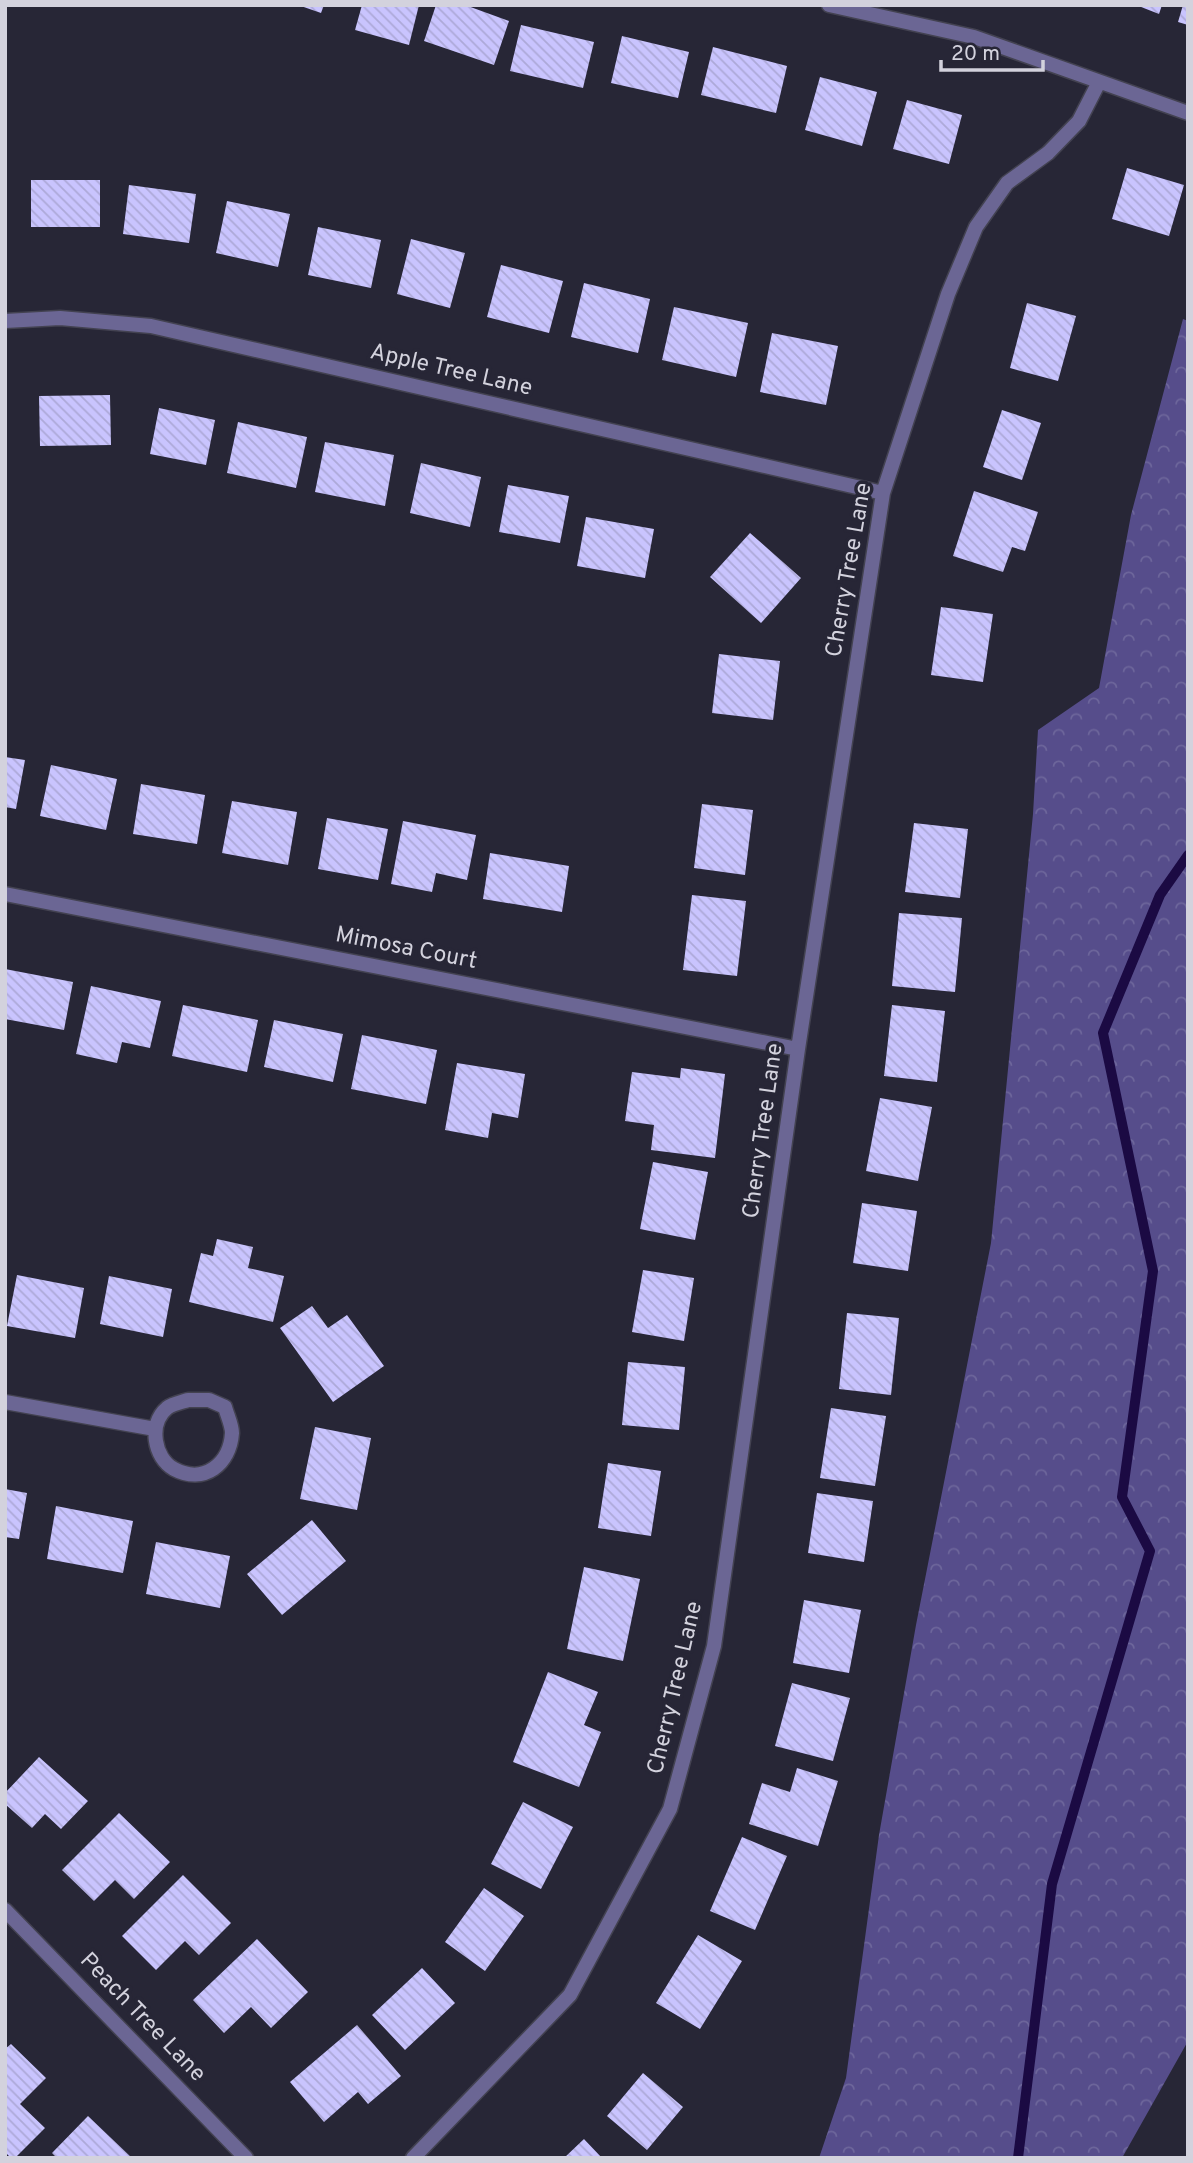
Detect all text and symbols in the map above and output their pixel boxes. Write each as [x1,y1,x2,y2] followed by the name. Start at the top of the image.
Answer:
[941,28,1042,72] scale bar
[951,41,1000,68] text: 20 m
[367,338,535,404] street label: Apple Tree Lane
[820,480,880,660] street label: Cherry Tree Lane
[333,921,479,977] street label: Mimosa Court
[737,1041,791,1221] street label: Cherry Tree Lane
[642,1599,710,1777] street label: Cherry Tree Lane
[73,1947,211,2089] street label: Peach Tree Lane

